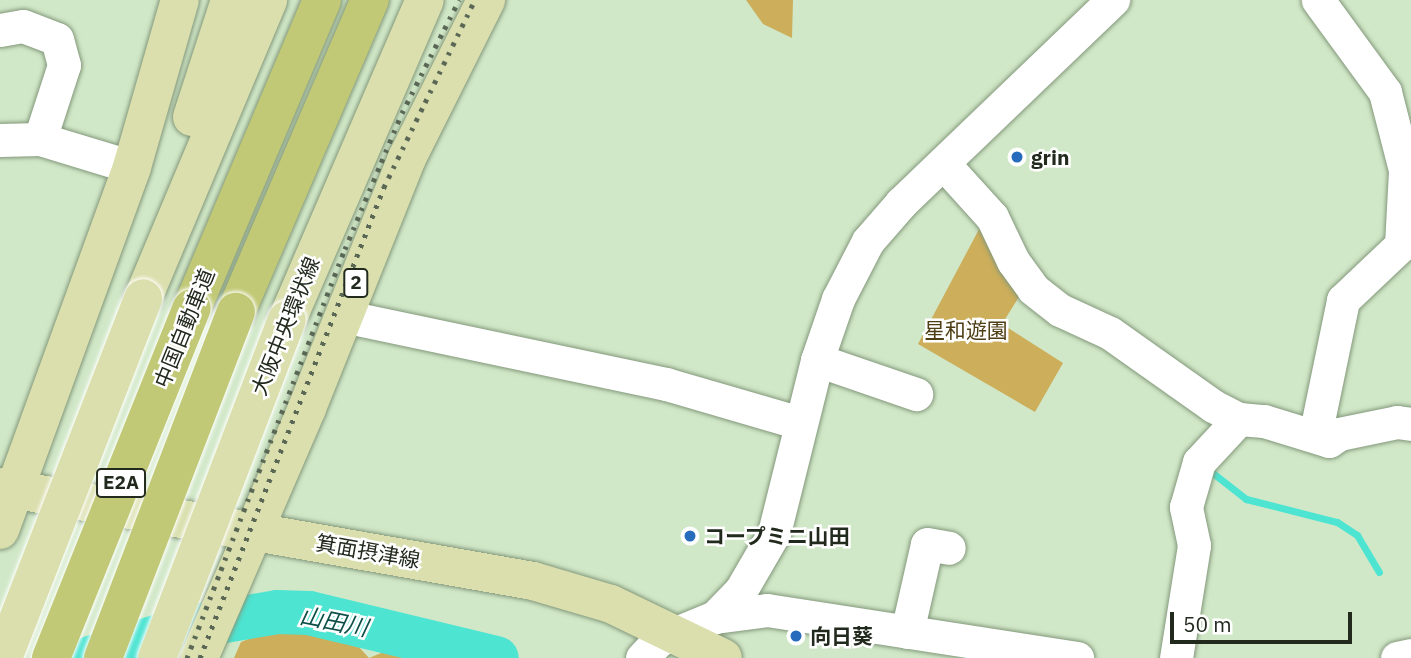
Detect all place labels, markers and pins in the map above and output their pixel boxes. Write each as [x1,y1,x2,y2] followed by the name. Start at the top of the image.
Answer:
[1031,144,1070,170] place label: grin
[1009,149,1025,165] marker: grin
[704,523,851,549] place label: コープミニ山田
[682,528,698,544] marker: コープミニ山田
[810,623,873,649] place label: 向日葵
[788,628,804,644] marker: 向日葵

